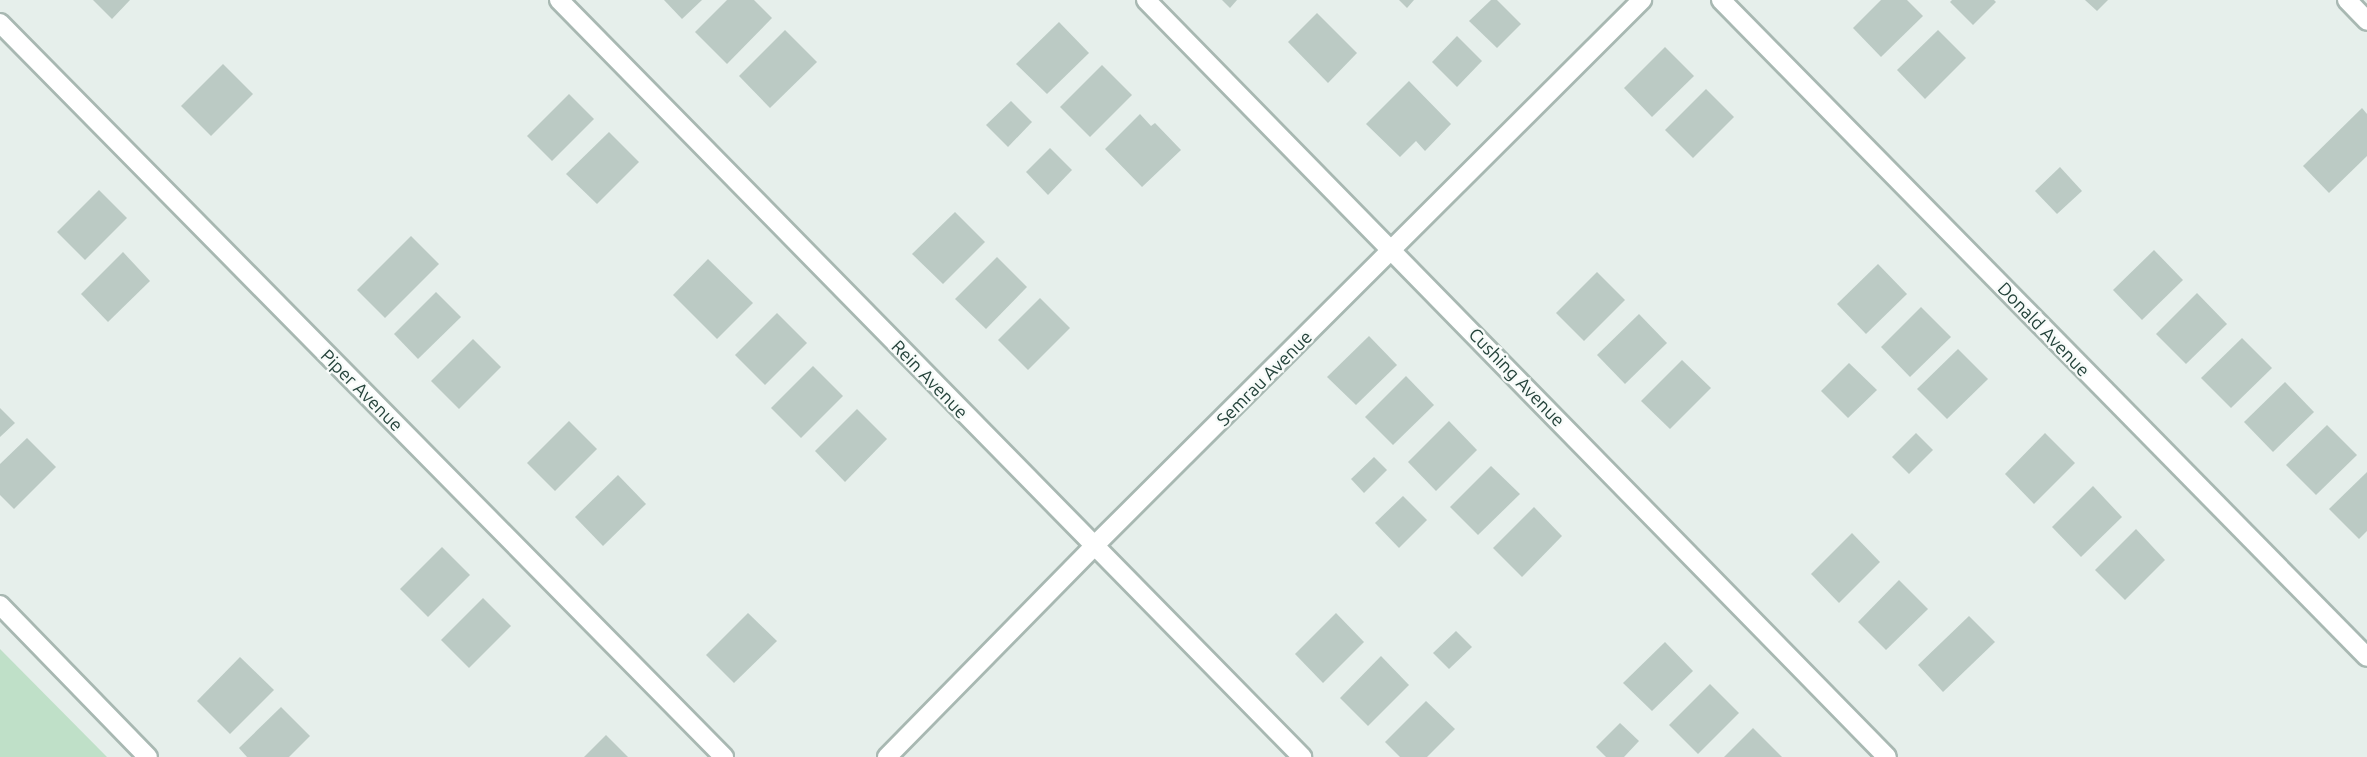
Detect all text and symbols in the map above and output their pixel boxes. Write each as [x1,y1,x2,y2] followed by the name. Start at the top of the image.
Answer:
[1994,277,2094,381] street label: Donald Avenue
[1464,323,1570,431] street label: Cushing Avenue
[1212,326,1316,430] street label: Semrau Avenue
[887,335,973,423] street label: Rein Avenue
[316,344,408,436] street label: Piper Avenue

